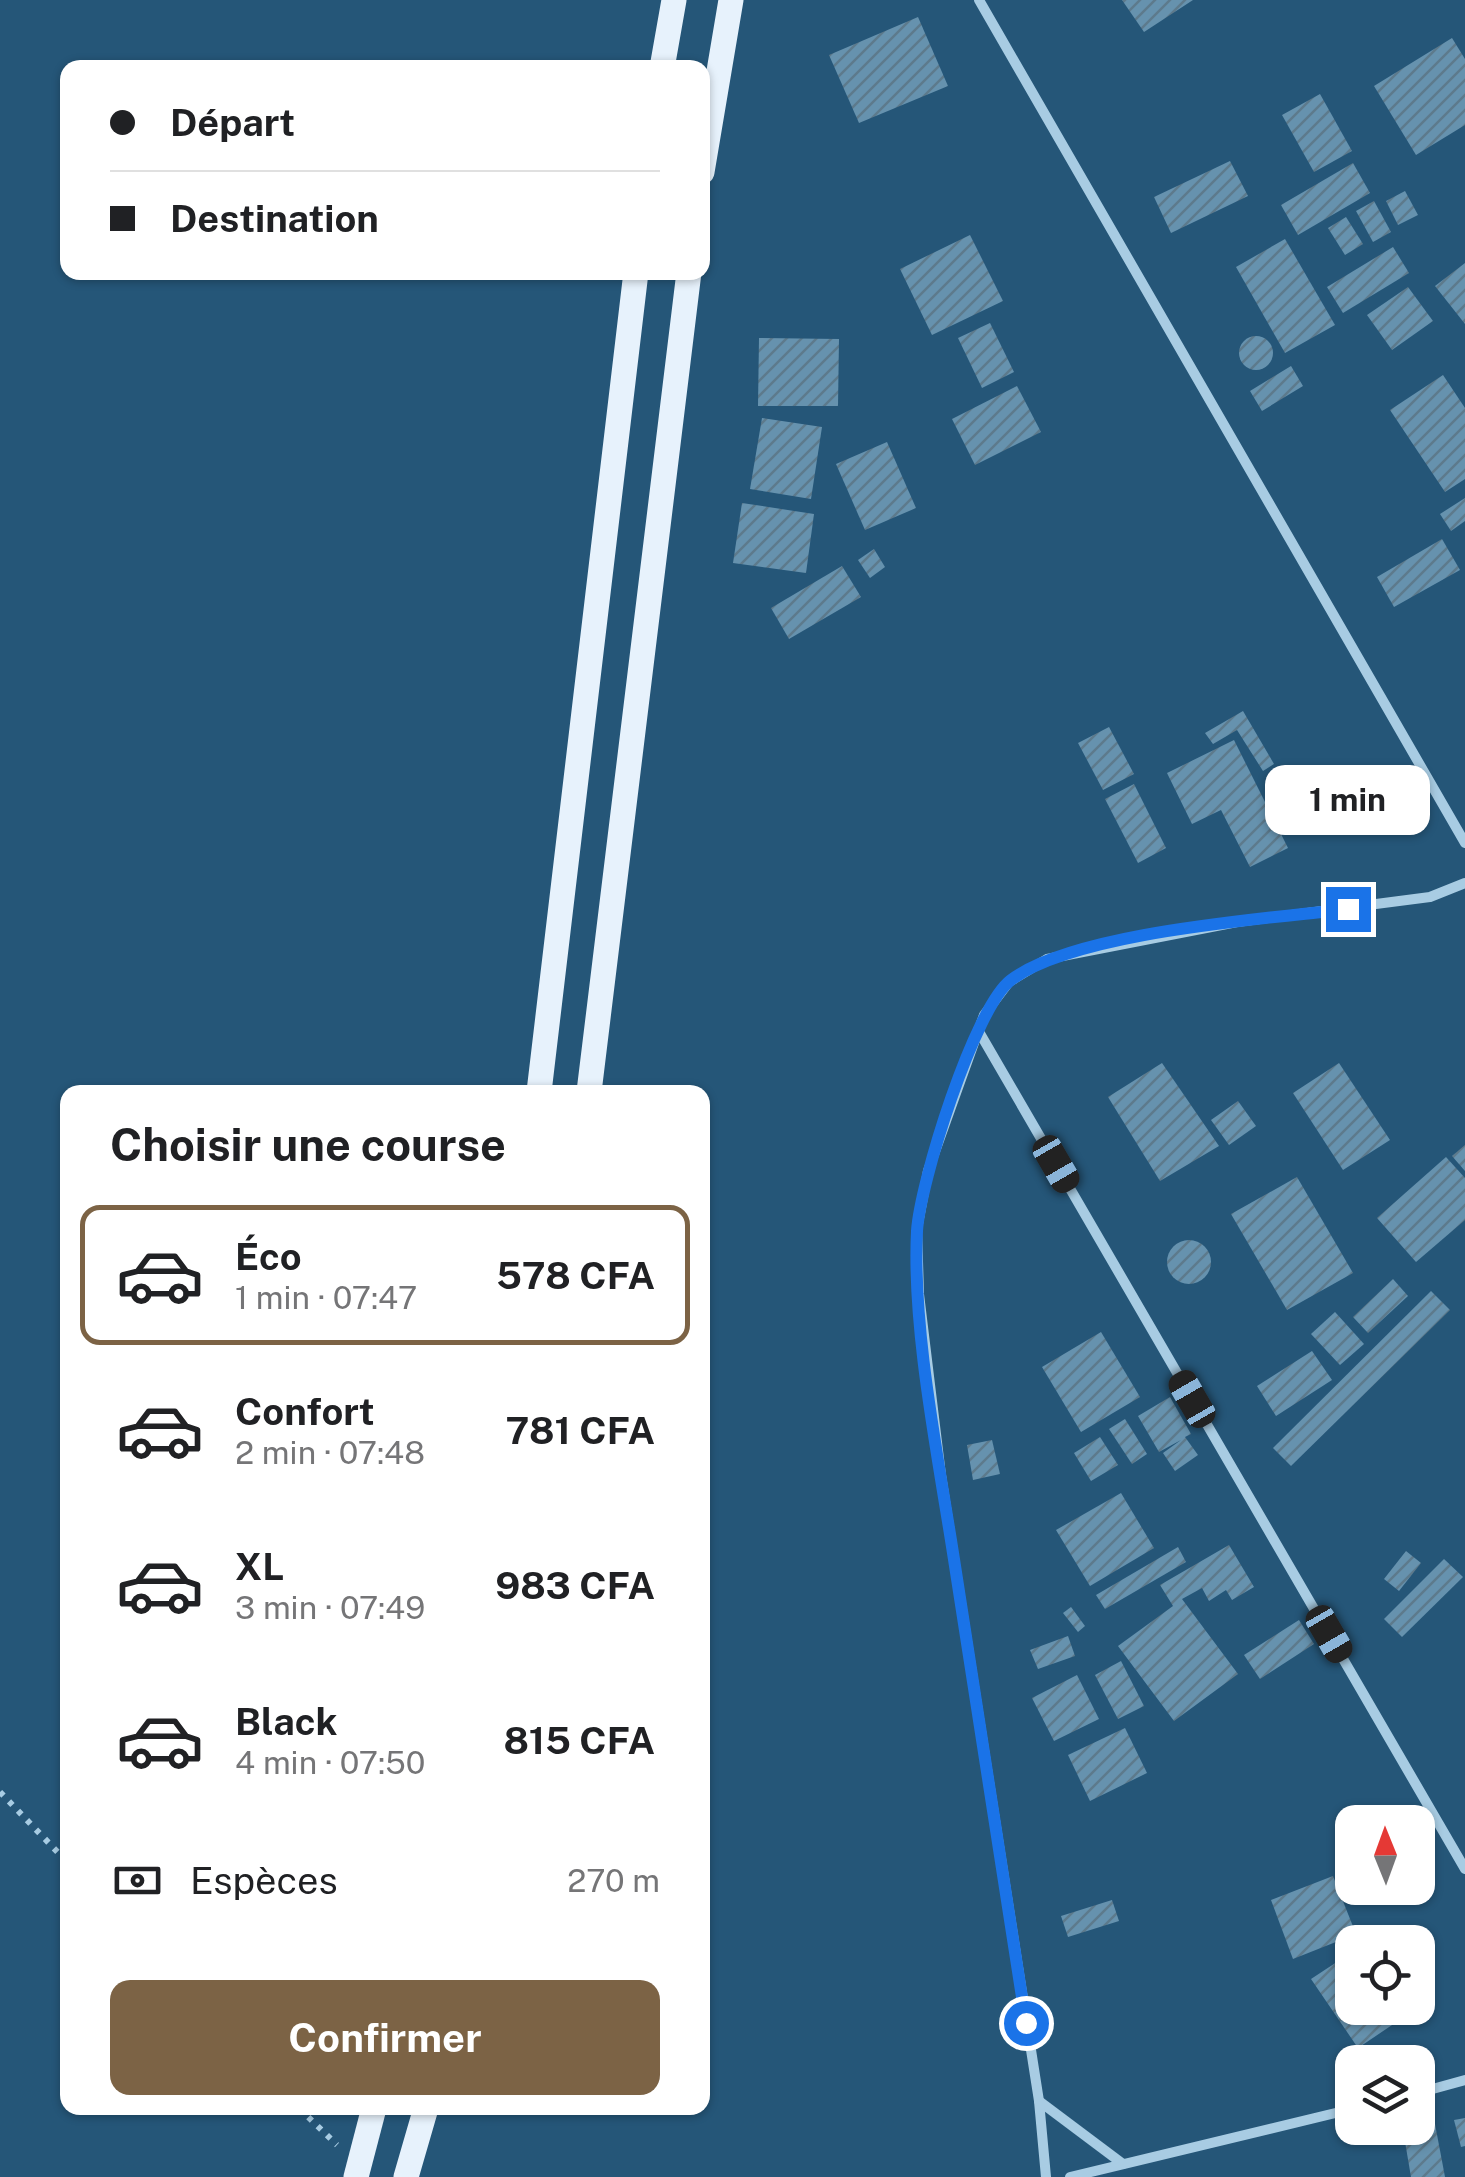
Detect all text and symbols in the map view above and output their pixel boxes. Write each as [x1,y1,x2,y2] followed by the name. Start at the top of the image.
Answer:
[170,100,295,145] text: Départ
[170,196,379,241] text: Destination
[1266,764,1430,834] callout: 1 min
[1309,781,1386,818] text: 1 min
[1326,887,1371,932] route end
[110,1118,506,1171] text: Choisir une course
[1028,1131,1084,1197] car
[115,1230,205,1320] icon: car
[235,1234,302,1279] text: Éco
[496,1253,655,1298] text: 578 CFA
[235,1279,417,1316] text: 1 min · 07:47
[1164,1366,1220,1432] car
[115,1385,205,1475] icon: car
[235,1389,375,1434] text: Confort
[506,1408,655,1453] text: 781 CFA
[235,1434,425,1471] text: 2 min · 07:48
[115,1540,205,1630] icon: car
[235,1544,284,1589] text: XL
[495,1563,655,1608] text: 983 CFA
[235,1589,425,1626] text: 3 min · 07:49
[1301,1601,1357,1667] car
[115,1695,205,1785] icon: car
[235,1699,338,1744] text: Black
[503,1718,655,1763] text: 815 CFA
[235,1744,425,1781] text: 4 min · 07:50
[1335,1805,1435,1905] north arrow
[1335,1805,1435,2145] map controls
[110,1853,165,1908] icon: cash
[190,1858,338,1903] text: Espèces
[567,1862,660,1899] text: 270 m
[1335,1925,1435,2025] button: locate
[110,1980,660,2095] button: Confirmer
[1004,2001,1049,2046] route start
[1335,2045,1435,2145] button: layers

